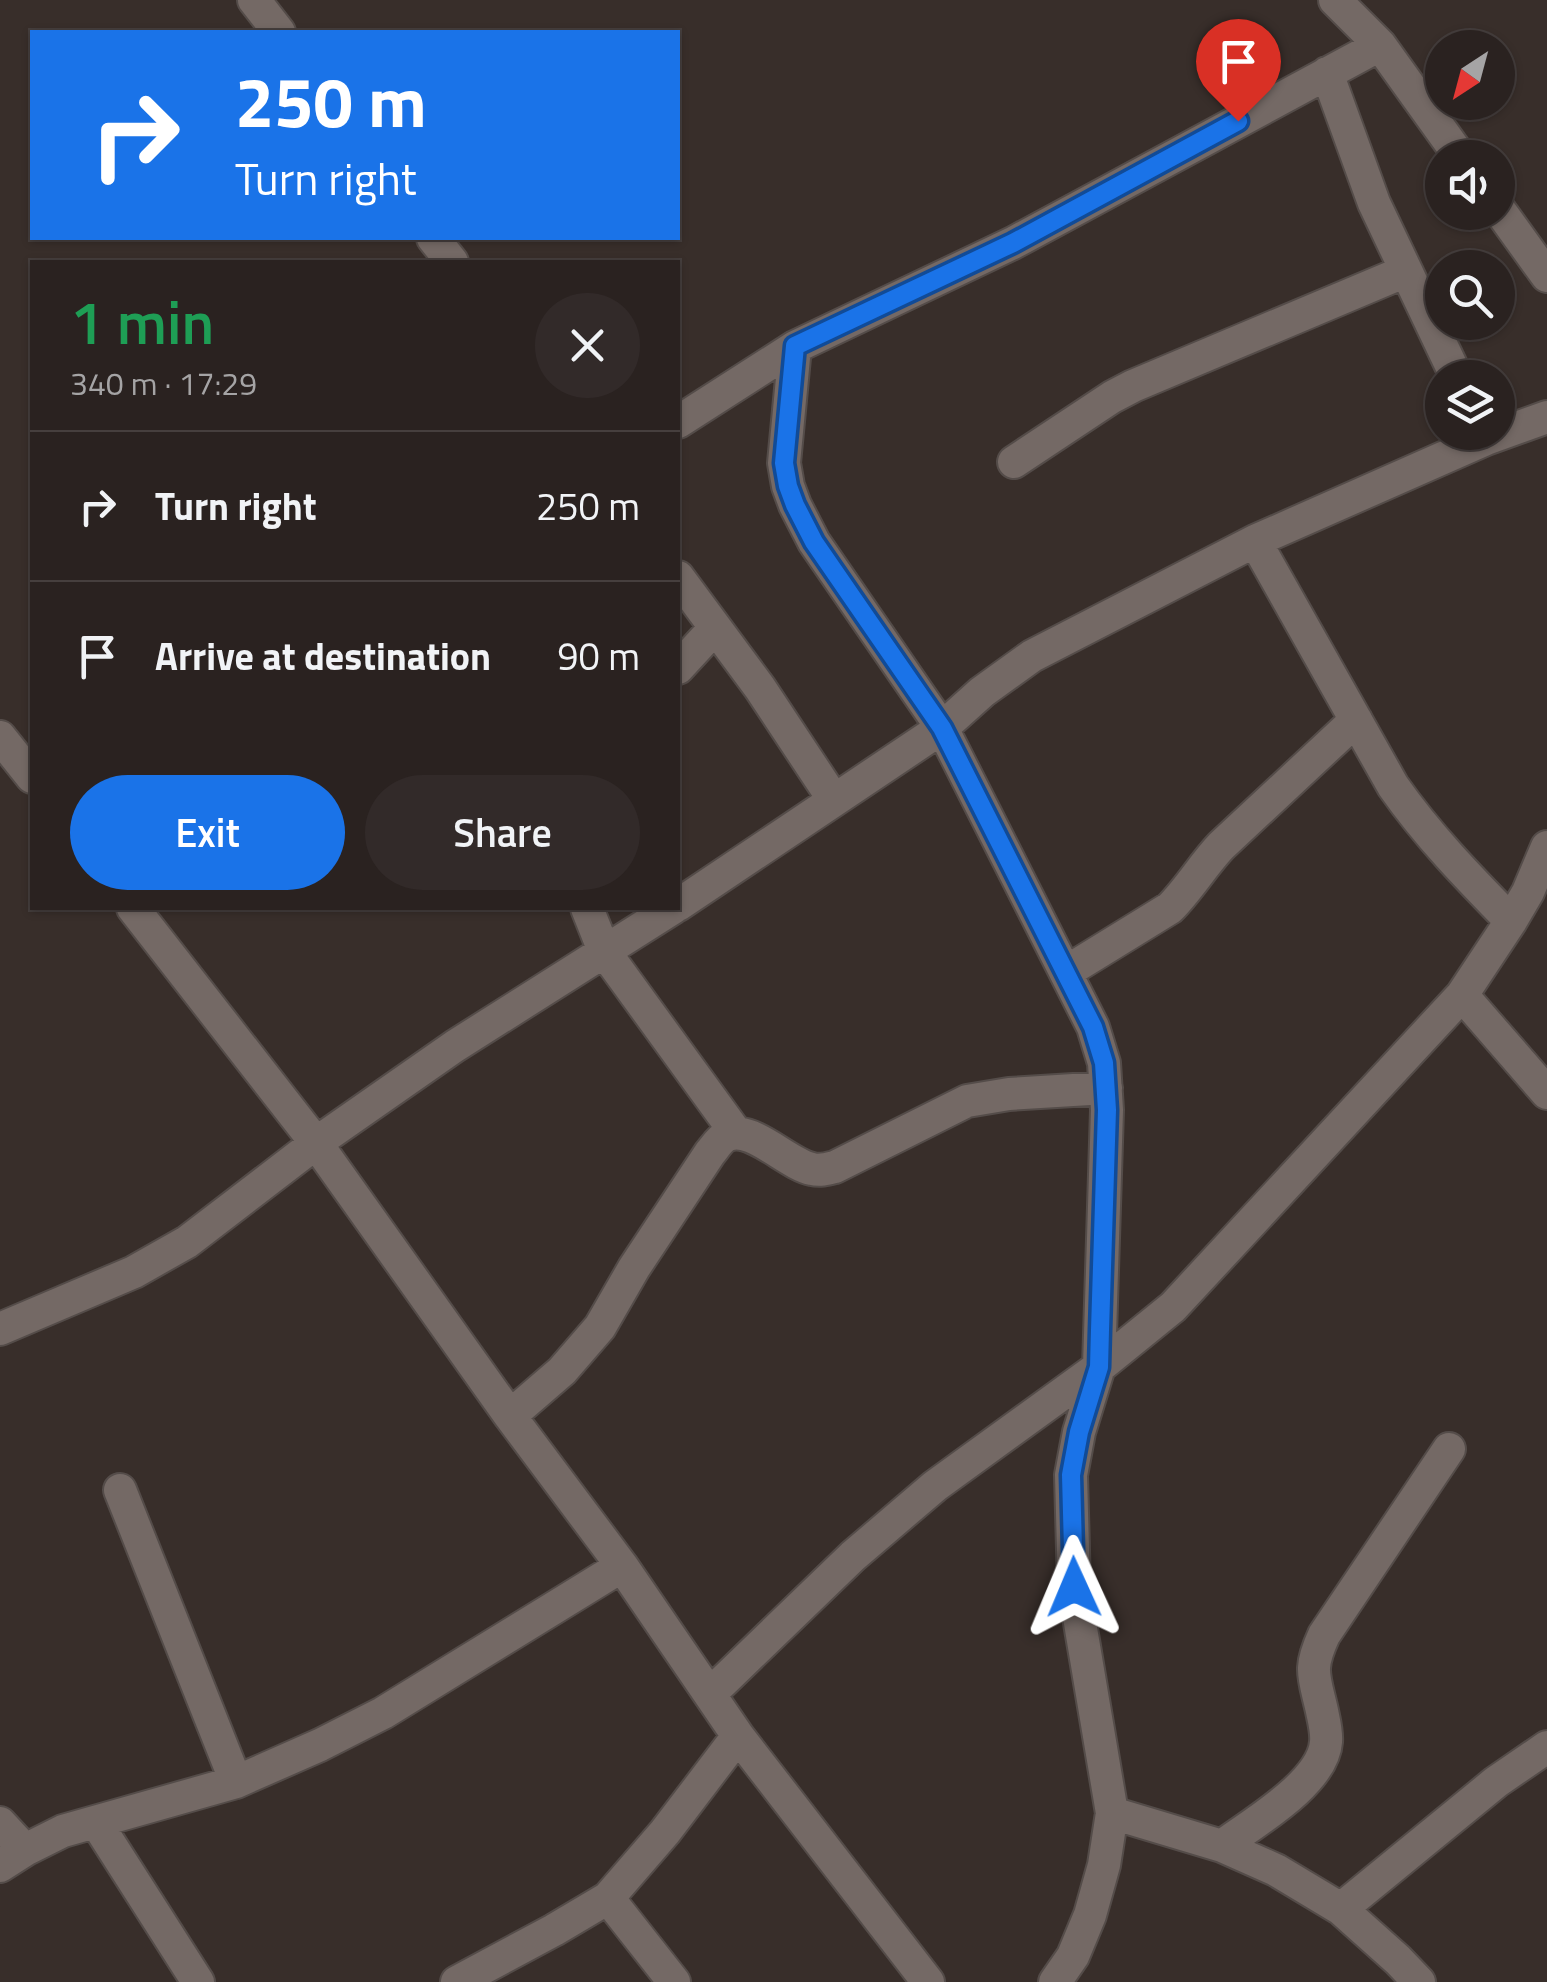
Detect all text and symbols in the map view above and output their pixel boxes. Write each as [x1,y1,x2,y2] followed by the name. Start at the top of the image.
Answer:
[1196,19,1281,122] pin
[1425,30,1515,120] north arrow
[1425,30,1515,450] map controls
[1211,34,1266,89] icon: arrive
[235,48,427,154] text: 250 m
[70,70,200,200] icon: right
[1425,140,1515,230] button: sound
[235,144,417,212] text: Turn right
[1425,250,1515,340] button: search
[70,276,214,367] text: 1 min
[535,293,640,398] button: close
[70,359,257,407] text: 340 m · 17:29
[1425,360,1515,450] button: layers
[155,477,317,535] text: Turn right
[536,477,640,535] text: 250 m
[70,479,125,534] icon: right
[155,627,491,685] text: Arrive at destination
[557,627,640,685] text: 90 m
[70,629,125,684] icon: arrive
[70,775,345,890] button: Exit
[365,775,640,890] button: Share
[1022,1535,1126,1639] position arrow

